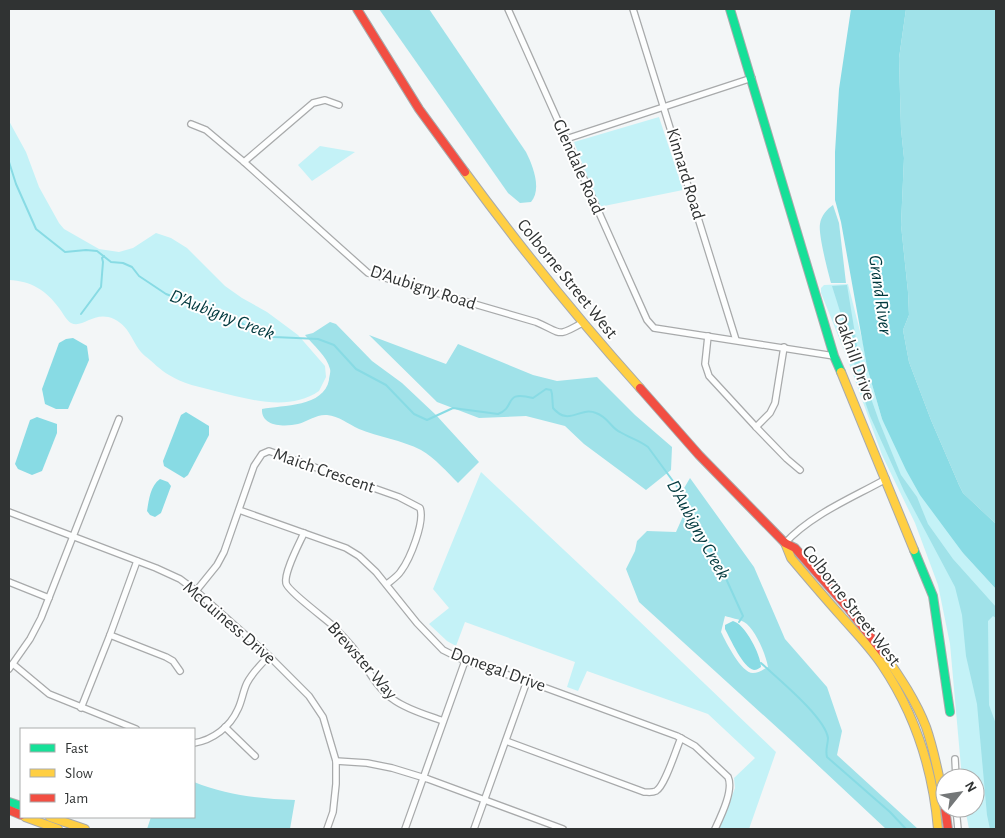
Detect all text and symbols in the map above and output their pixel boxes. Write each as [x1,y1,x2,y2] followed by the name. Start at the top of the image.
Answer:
[549,117,607,217] street label: Glendale Road
[663,126,707,222] street label: Kinnard Road
[513,216,621,342] street label: Colborne Street West
[865,254,895,337] water label: Grand River
[368,262,478,314] street label: D'Aubigny Road
[167,286,277,344] water label: D'Aubigny Creek
[830,311,878,403] street label: Oakhill Drive
[271,445,377,497] street label: Maich Crescent
[663,477,733,583] water label: D'Aubigny Creek
[798,542,904,670] street label: Colborne Street West
[179,578,279,668] street label: McGuiness Drive
[324,619,400,703] street label: Brewster Way
[448,645,548,695] street label: Donegal Drive
[20,728,195,818] legend
[65,741,89,756] text: Fast
[65,766,93,781] text: Slow
[935,768,985,818] north arrow
[962,779,979,795] text: N
[65,791,88,806] text: Jam

